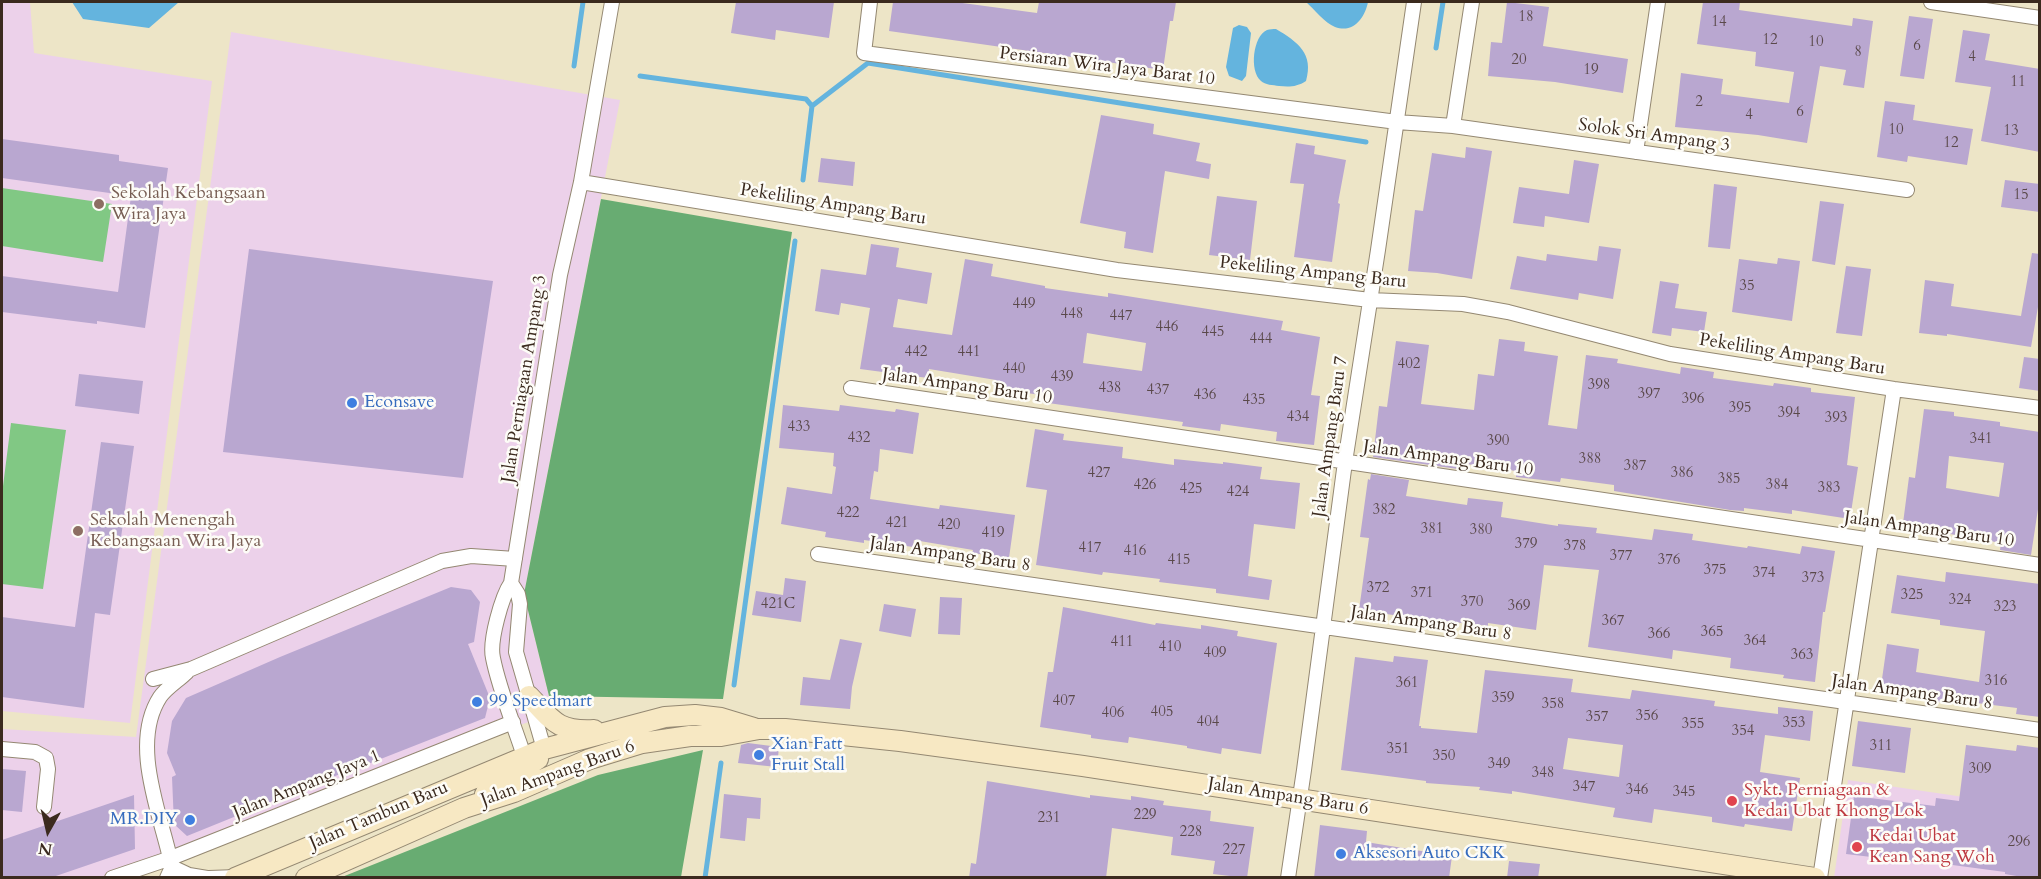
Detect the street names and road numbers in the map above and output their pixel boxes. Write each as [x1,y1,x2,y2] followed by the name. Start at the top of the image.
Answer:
[998,43,1216,91] street label: Persiaran Wira Jaya Barat 10
[1577,115,1731,157] street label: Solok Sri Ampang 3
[738,180,928,230] street label: Pekeliling Ampang Baru
[1218,252,1408,294] street label: Pekeliling Ampang Baru
[498,273,552,485] street label: Jalan Perniagaan Ampang 3
[1697,330,1887,380] street label: Pekeliling Ampang Baru
[1309,355,1353,519] street label: Jalan Ampang Baru 7
[881,364,1053,410] street label: Jalan Ampang Baru 10
[1362,436,1534,482] street label: Jalan Ampang Baru 10
[1843,507,2015,553] street label: Jalan Ampang Baru 10
[868,533,1032,577] street label: Jalan Ampang Baru 8
[1349,602,1513,646] street label: Jalan Ampang Baru 8
[1830,671,1994,715] street label: Jalan Ampang Baru 8
[478,736,638,812] street label: Jalan Ampang Baru 6
[230,746,384,824] street label: Jalan Ampang Jaya 1
[1206,774,1370,820] street label: Jalan Ampang Baru 6
[306,777,452,855] street label: Jalan Tambun Baru

